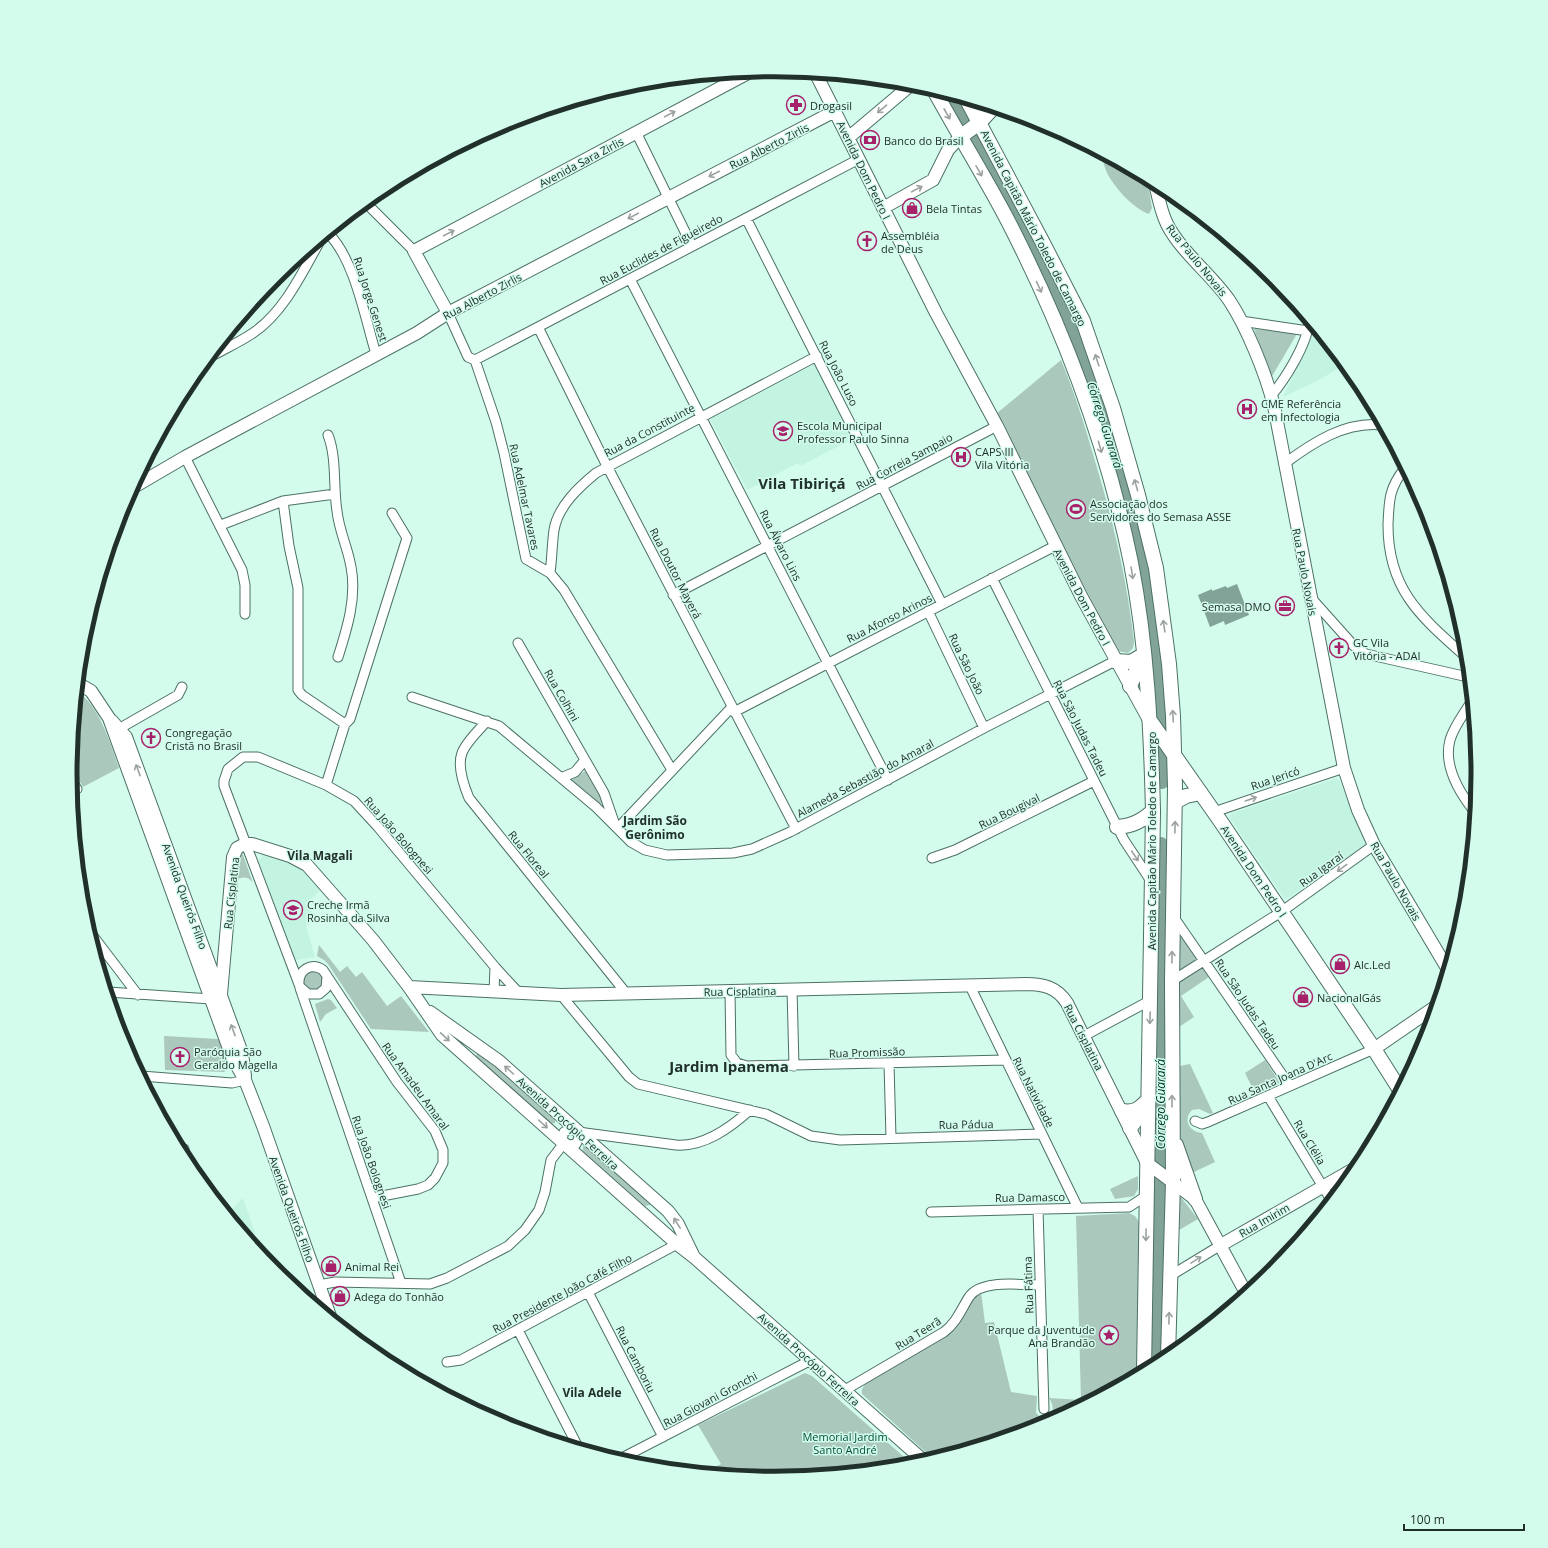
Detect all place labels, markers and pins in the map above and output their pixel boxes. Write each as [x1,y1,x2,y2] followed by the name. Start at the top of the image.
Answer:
[785,94,807,116] pharmacy icon: Drogasil
[810,98,852,113] place label: Drogasil
[859,129,881,151] bank icon: Banco do Brasil
[884,133,963,148] place label: Banco do Brasil
[901,197,923,219] shop icon: Bela Tintas
[926,201,982,216] place label: Bela Tintas
[881,228,939,256] place label: Assembléia de Deus
[856,230,878,252] church icon: Assembléia de Deus
[1261,396,1341,424] place label: CME Referência em Infectologia
[1236,398,1258,420] hospital icon: CME Referência em Infectologia
[797,418,909,446] place label: Escola Municipal Professor Paulo Sinna
[772,420,794,442] school or university icon: Escola Municipal Professor Paulo Sinna
[975,444,1029,472] place label: CAPS III Vila Vitória
[950,446,972,468] hospital icon: CAPS III Vila Vitória
[1090,496,1231,524] place label: Associação dos Servidores do Semasa ASSE
[1065,498,1087,520] sports icon: Associação dos Servidores do Semasa ASSE
[1274,595,1296,617] office icon: Semasa DMO
[1202,599,1271,614] place label: Semasa DMO
[1353,635,1420,663] place label: GC Vila Vitória - ADAI
[1328,637,1350,659] church icon: GC Vila Vitória - ADAI
[165,725,242,753] place label: Congregação Cristã no Brasil
[140,727,162,749] church icon: Congregação Cristã no Brasil
[307,897,390,925] place label: Creche Irmã Rosinha da Silva
[282,899,304,921] school or university icon: Creche Irmã Rosinha da Silva
[1329,953,1351,975] shop icon: Alc.Led
[1354,957,1391,972] place label: Alc.Led
[1292,986,1314,1008] shop icon: NacionalGás
[1317,990,1381,1005] place label: NacionalGás
[194,1044,278,1072] place label: Paróquia São Geraldo Magella
[169,1046,191,1068] church icon: Paróquia São Geraldo Magella
[320,1255,342,1277] shop icon: Animal Rei
[345,1259,399,1274] place label: Animal Rei
[329,1285,351,1307] shop icon: Adega do Tonhão
[354,1289,444,1304] place label: Adega do Tonhão
[988,1322,1095,1350] place label: Parque da Juventude Ana Brandão
[1098,1324,1120,1346] place icon: Parque da Juventude Ana Brandão

